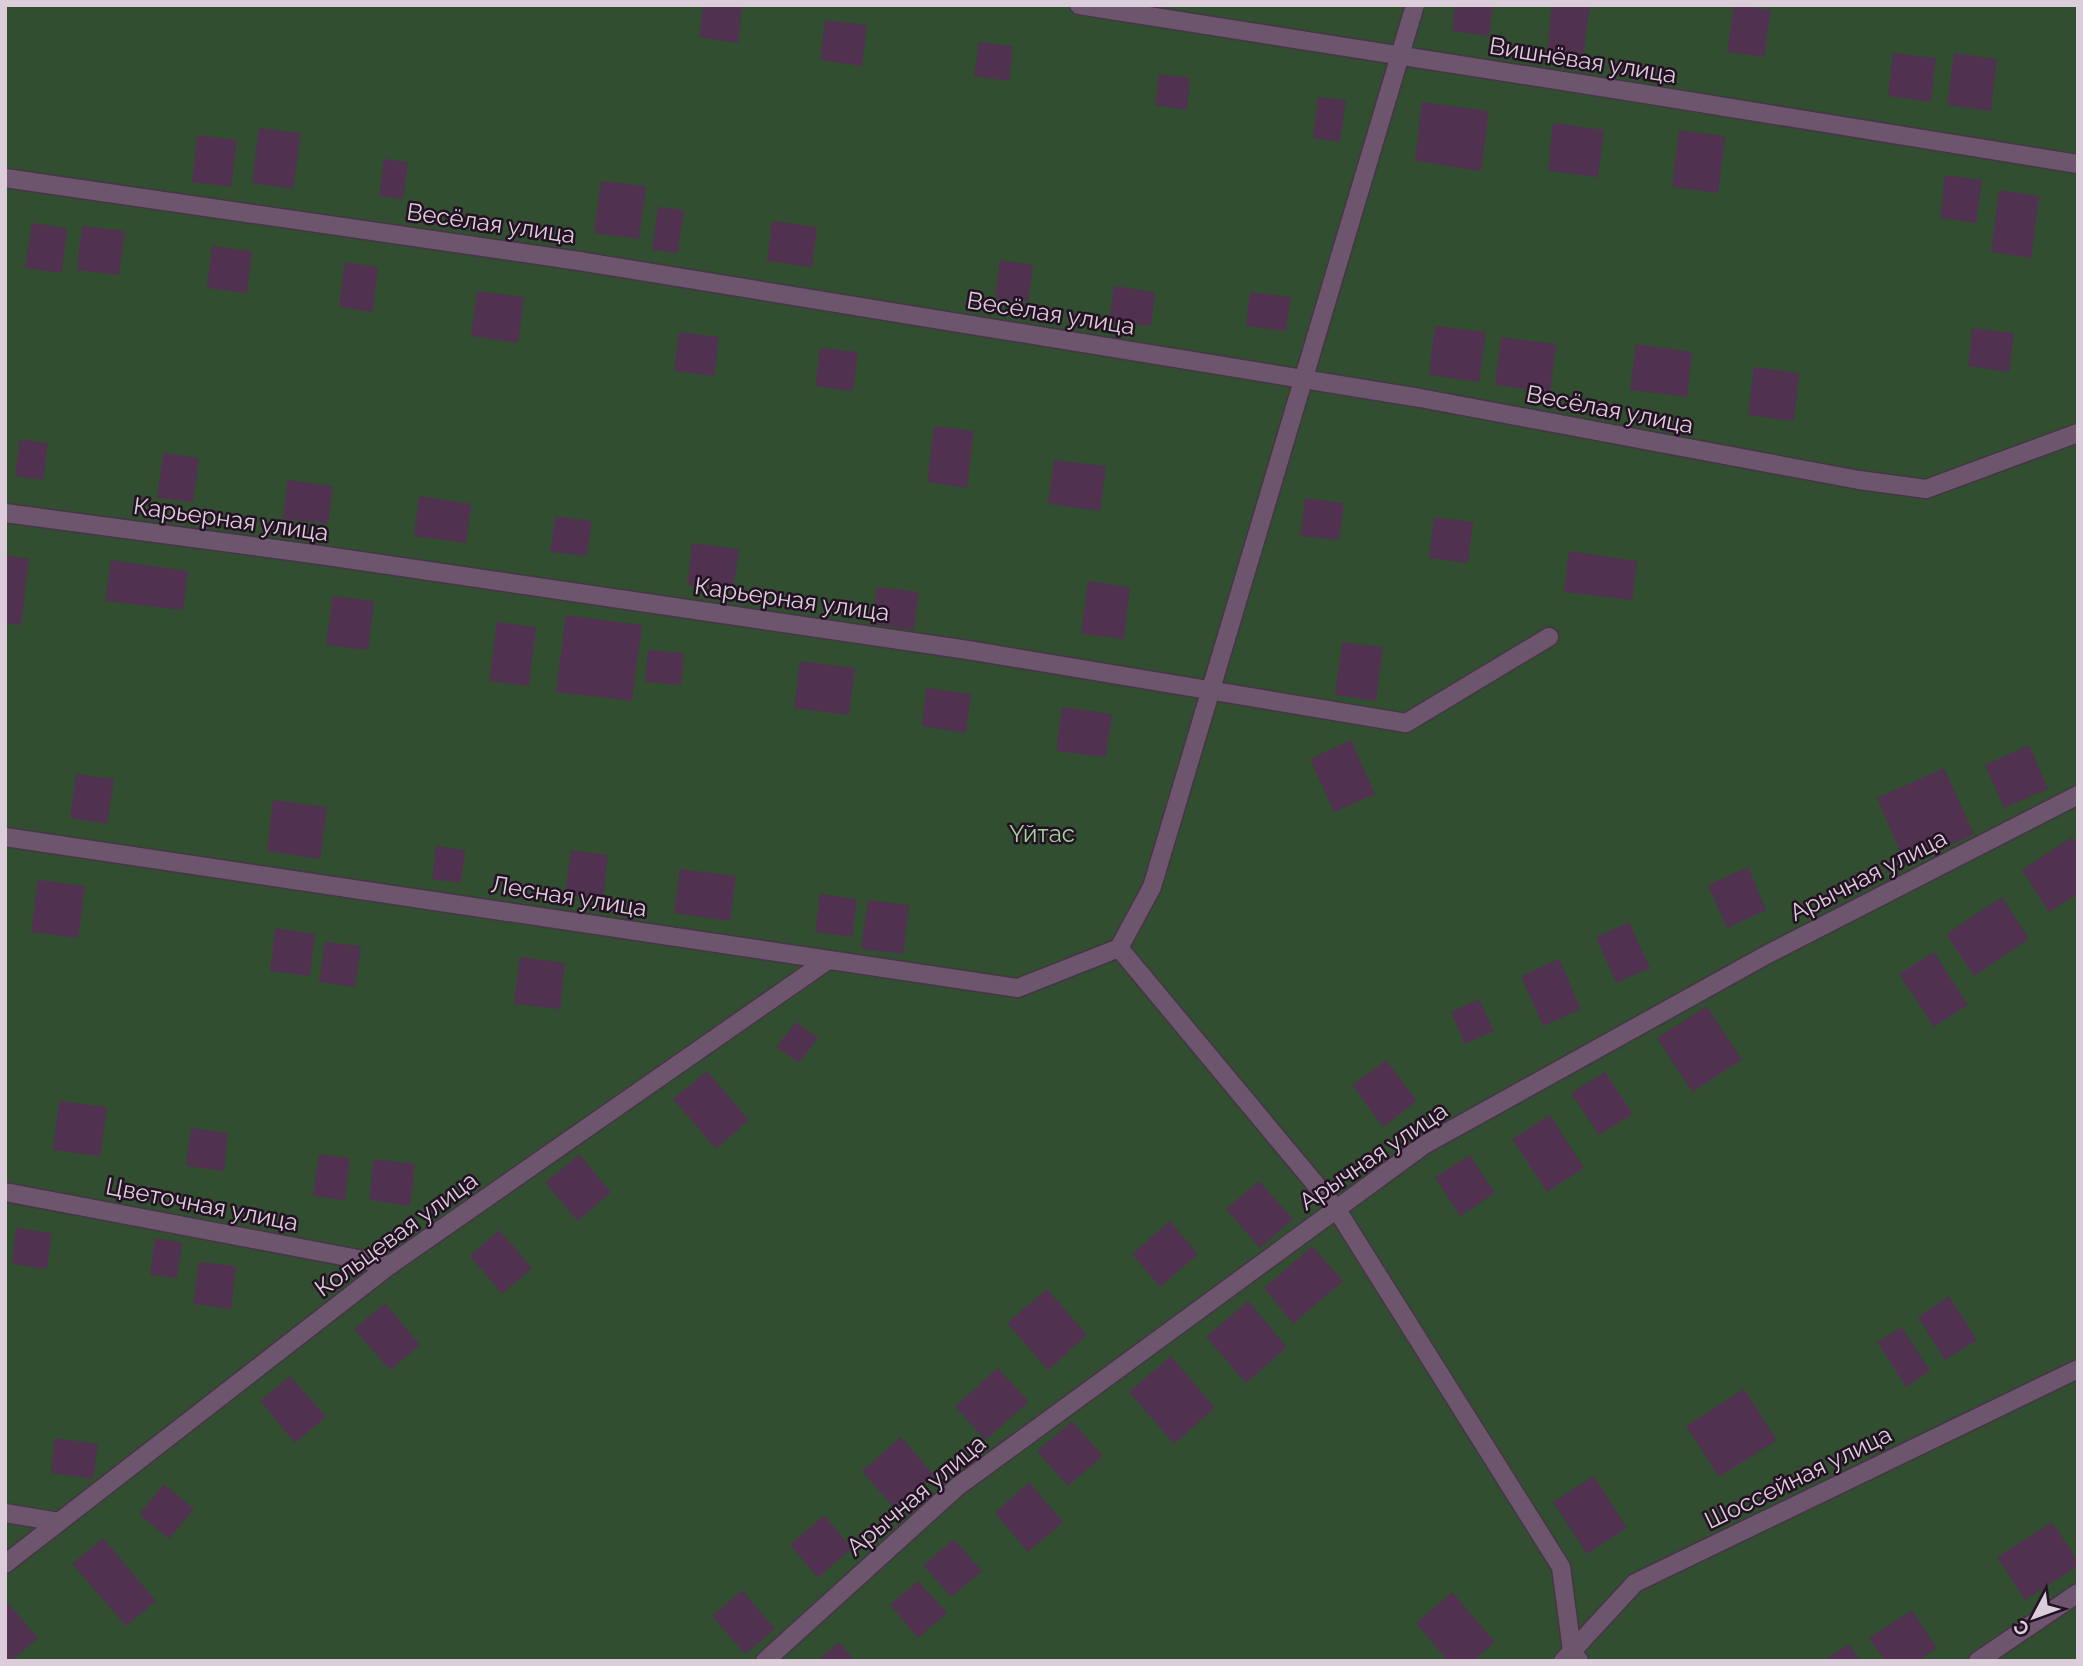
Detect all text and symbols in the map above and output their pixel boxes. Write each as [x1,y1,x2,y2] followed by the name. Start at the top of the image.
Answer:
[1487,31,1679,89] street label: Вишнёвая улица
[405,197,577,249] street label: Весёлая улица
[965,285,1137,341] street label: Весёлая улица
[1524,379,1696,439] street label: Весёлая улица
[132,491,330,547] street label: Карьерная улица
[693,571,891,627] street label: Карьерная улица
[1009,819,1075,848] park label: Үйтас
[1785,823,1951,927] street label: Арычная улица
[489,869,649,923] street label: Лесная улица
[1293,1096,1453,1216] street label: Арычная улица
[309,1165,483,1303] street label: Кольцевая улица
[103,1171,301,1237] street label: Цветочная улица
[1700,1419,1896,1535] street label: Шоссейная улица
[841,1428,991,1562] street label: Арычная улица
[1999,1582,2069,1652] north arrow
[2009,1616,2034,1640] text: С

